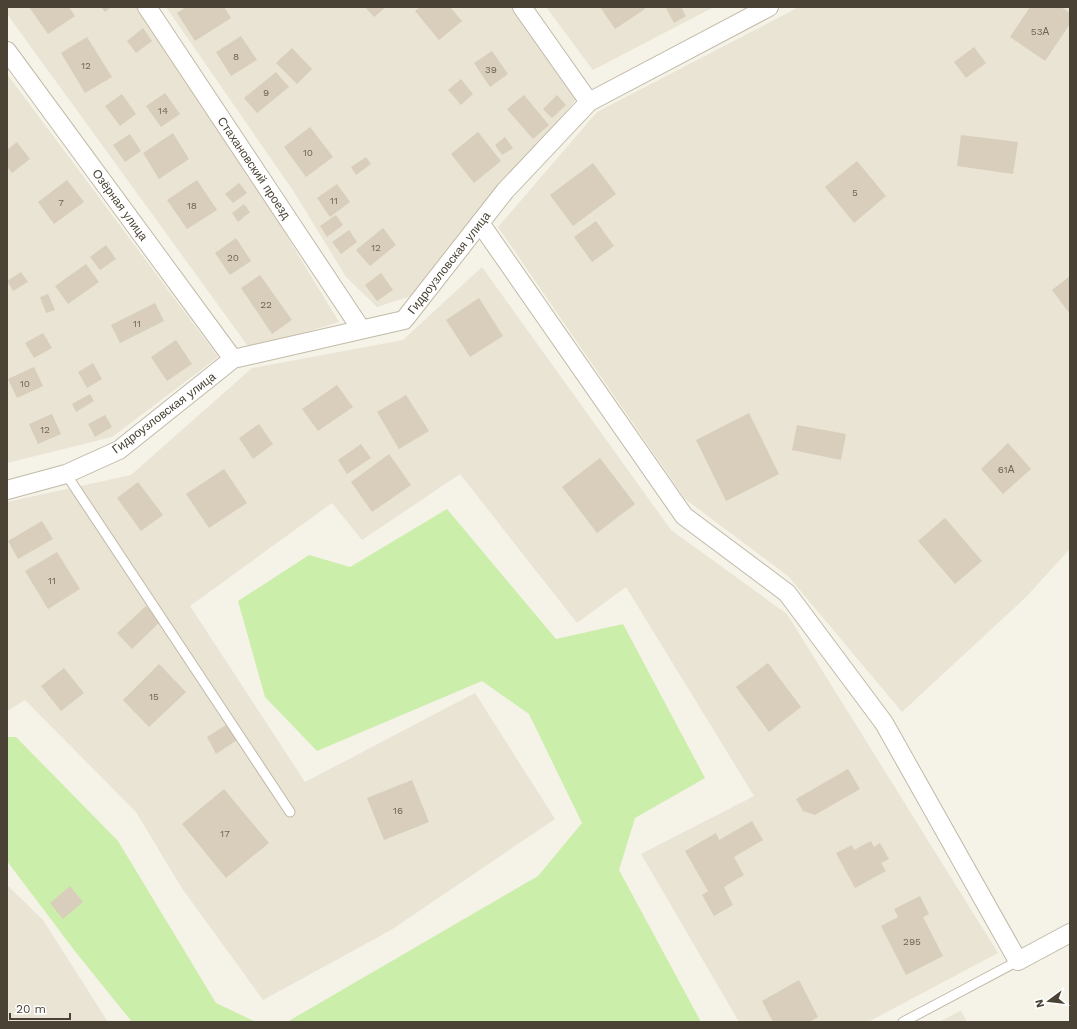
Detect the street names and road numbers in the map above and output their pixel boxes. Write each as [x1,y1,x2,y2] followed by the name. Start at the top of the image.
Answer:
[215,114,293,222] street label: Стахановский проезд
[89,166,151,244] street label: Озёрная улица
[405,209,493,317] street label: Гидроузловская улица
[109,369,219,456] street label: Гидроузловская улица

